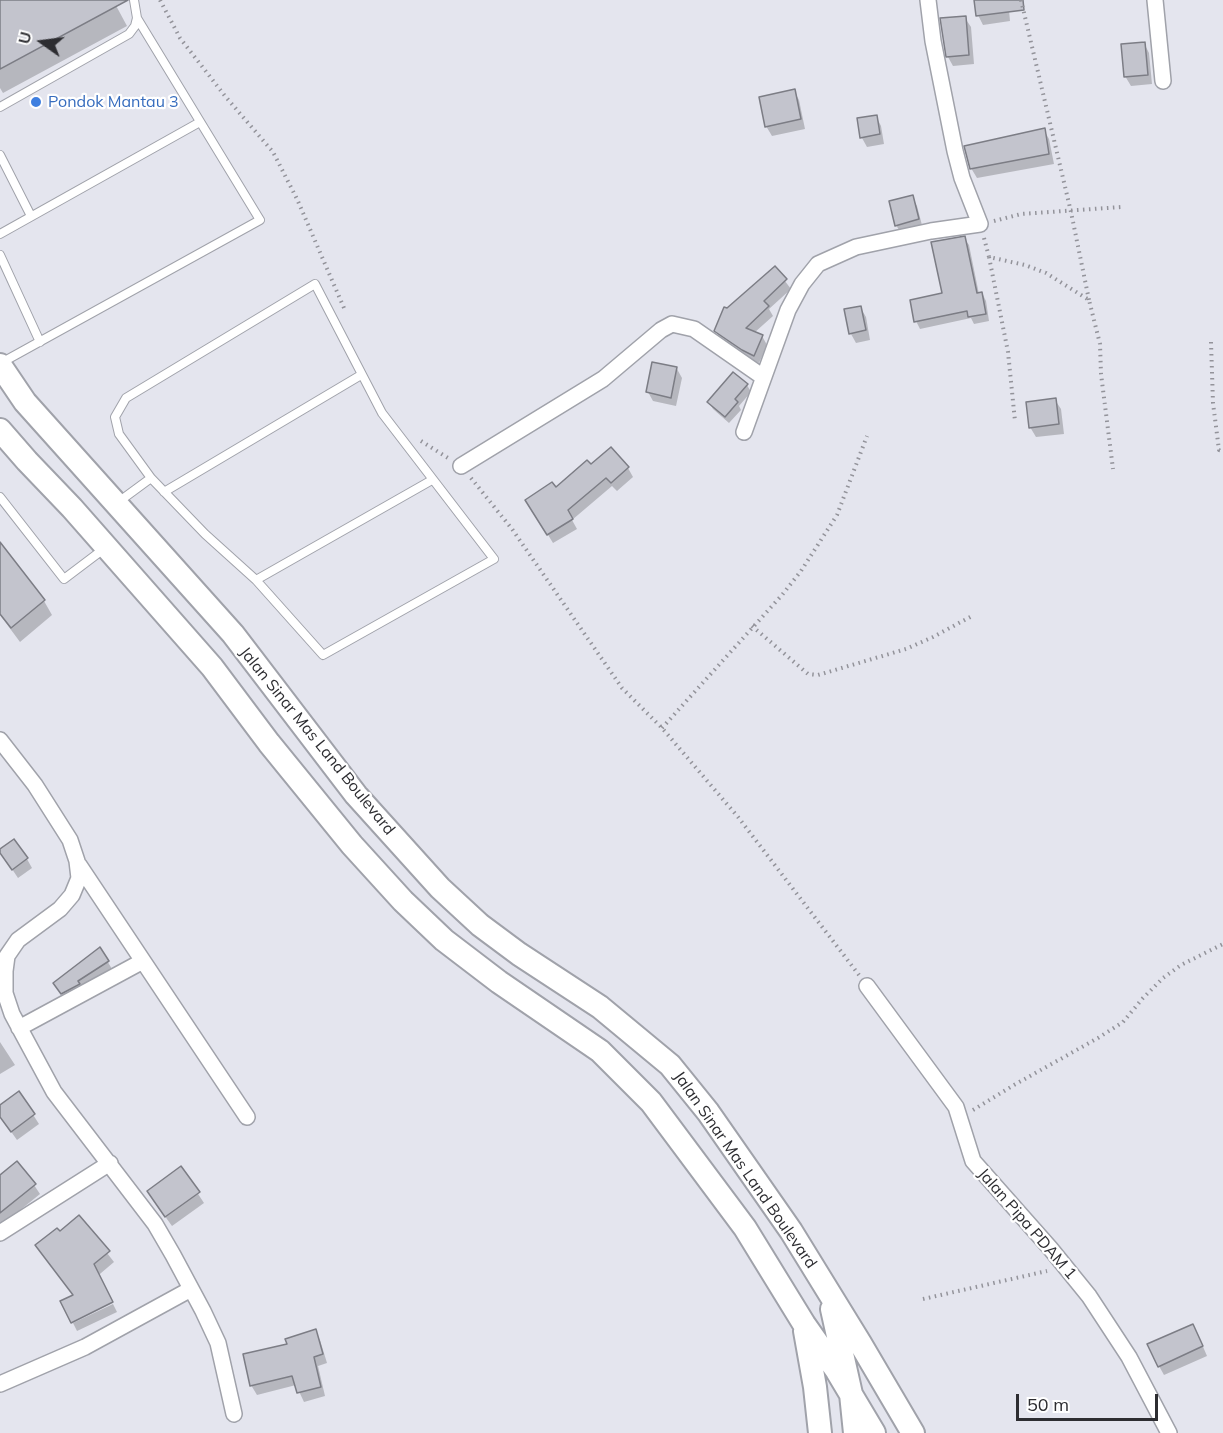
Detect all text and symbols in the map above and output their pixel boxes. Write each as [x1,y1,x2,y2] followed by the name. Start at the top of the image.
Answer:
[12,12,72,72] north arrow
[13,29,36,46] text: U
[48,92,179,112] place label: Pondok Mantau 3
[29,95,43,109] marker: Pondok Mantau 3
[235,643,399,839] street label: Jalan Sinar Mas Land Boulevard
[669,1068,821,1272] street label: Jalan Sinar Mas Land Boulevard
[974,1165,1080,1283] street label: Jalan Pipa PDAM 1
[1019,1382,1162,1420] scale bar
[1027,1393,1069,1416] text: 50 m

